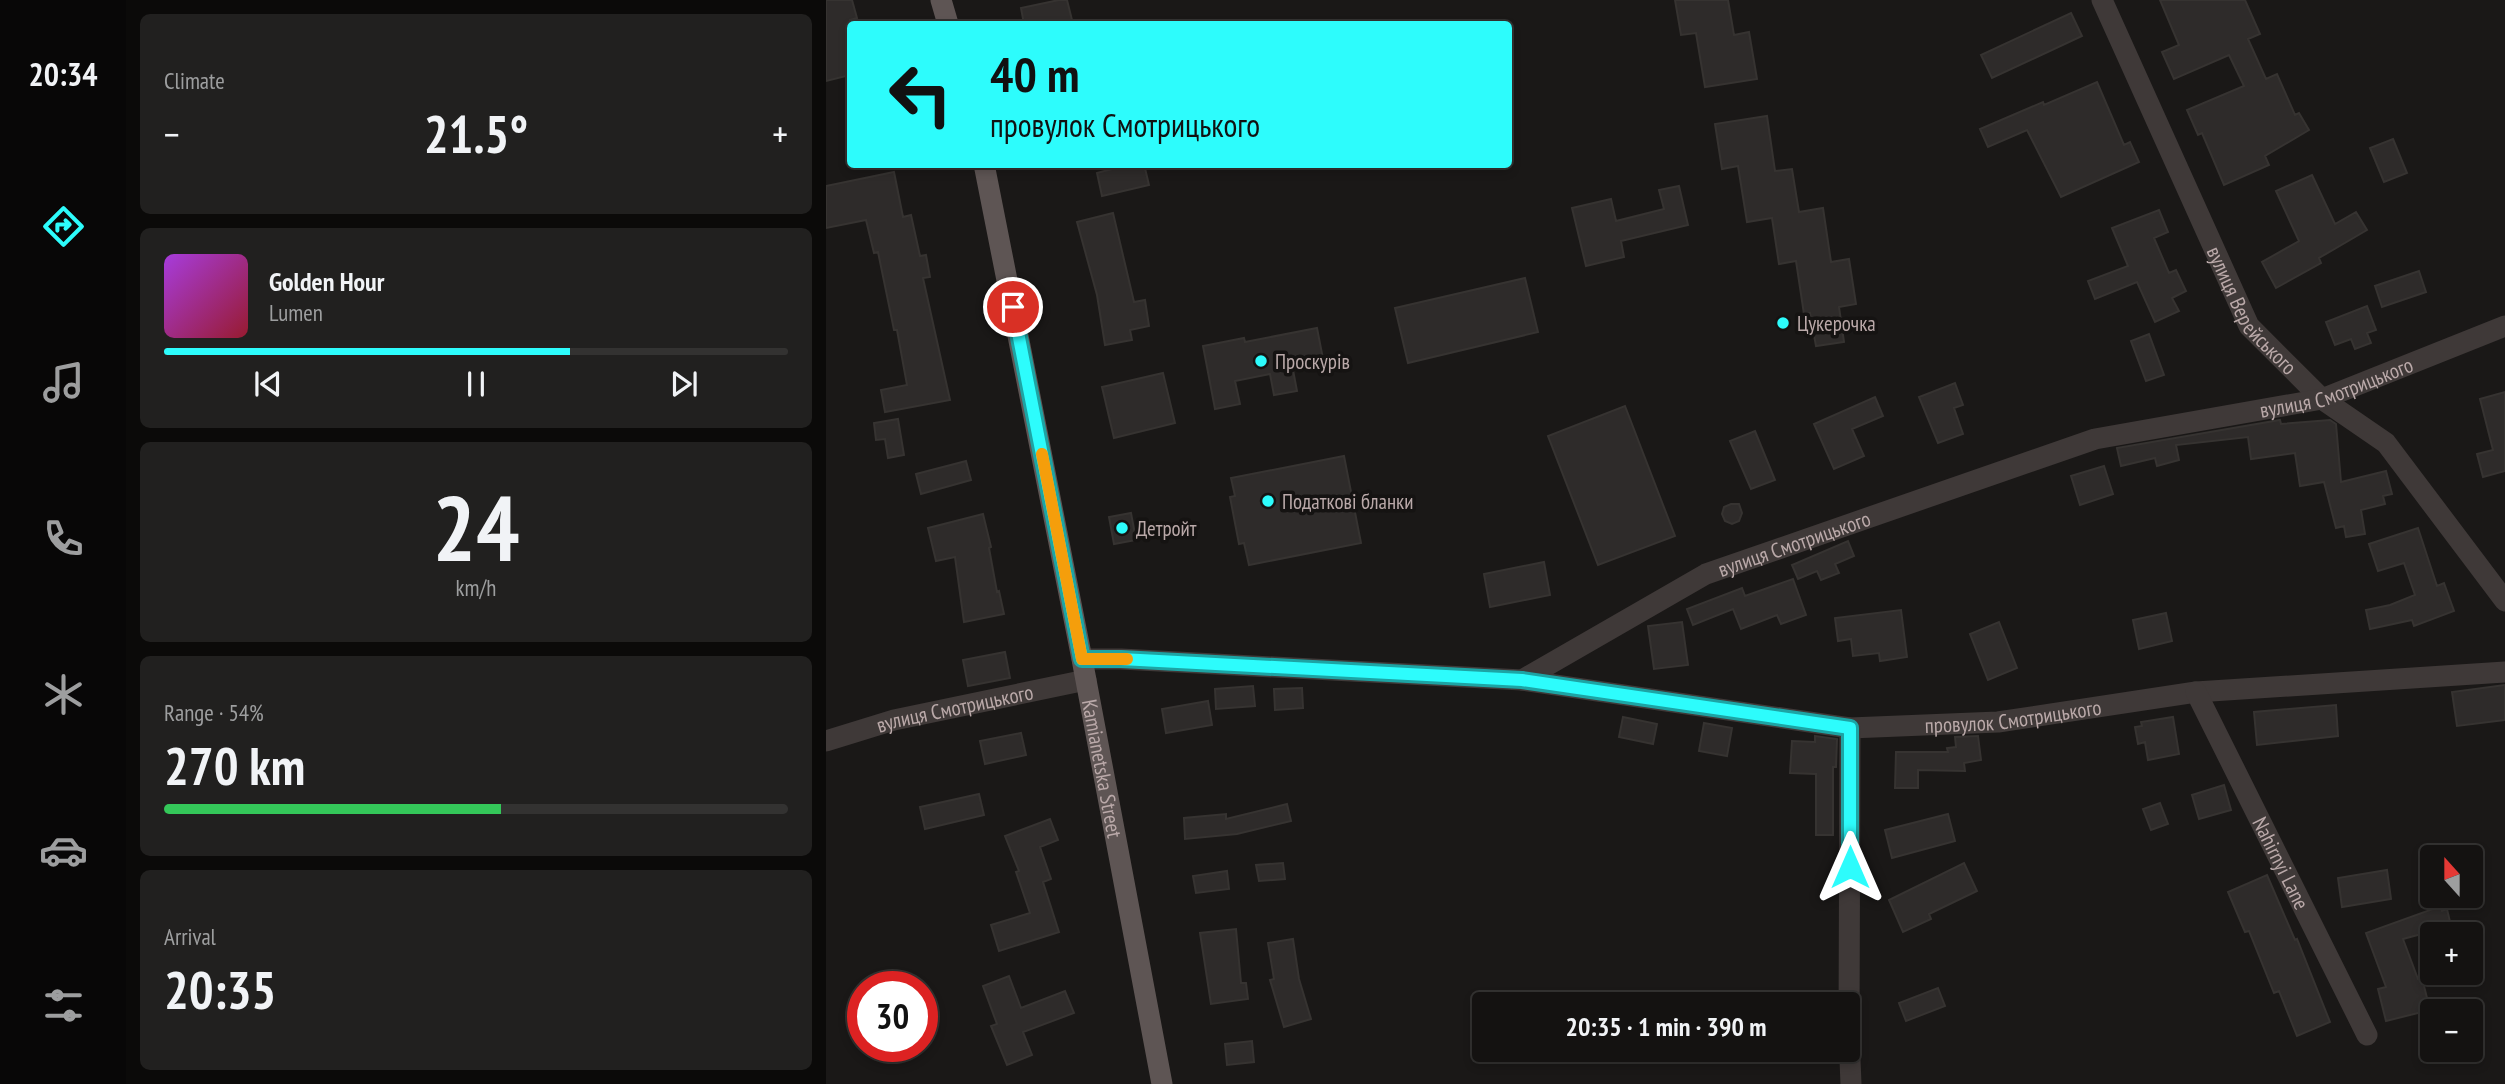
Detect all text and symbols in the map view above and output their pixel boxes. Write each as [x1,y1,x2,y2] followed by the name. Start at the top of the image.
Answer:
[990,42,1079,106] text: 40 m
[875,49,966,140] icon: left
[28,53,98,95] text: 20:34
[164,66,225,95] text: Climate
[424,100,528,167] text: 21.5°
[990,104,1260,146] text: провулок Смотрицького
[164,109,180,158] text: −
[772,109,788,158] text: +
[39,202,88,251] icon: directions
[2201,242,2303,380] street label: вулиця Верейського
[269,265,384,298] text: Golden Hour
[983,277,1043,337] pin
[994,288,1032,326] icon: arrive
[269,298,323,327] text: Lumen
[1797,310,1876,337] place label: Цукерочка
[1775,315,1791,331] marker: Цукерочка
[1275,348,1350,375] place label: Проскурів
[2258,351,2417,423] street label: вулиця Смотрицького
[1253,353,1269,369] marker: Проскурів
[39,358,88,407] icon: music
[249,365,287,403] icon: previous
[457,365,495,403] icon: pause
[665,365,703,403] icon: next
[433,468,520,586] text: 24
[1282,488,1413,515] place label: Податкові бланки
[1260,493,1276,509] marker: Податкові бланки
[1714,505,1874,582] street label: вулиця Смотрицького
[39,514,88,563] icon: phone
[1136,515,1197,542] place label: Детройт
[1114,520,1130,536] marker: Детройт
[456,573,496,602] text: km/h
[39,670,88,719] icon: climate
[873,678,1035,738] street label: вулиця Смотрицького
[1924,693,2103,738] street label: провулок Смотрицького
[1076,697,1129,840] street label: Kamianetska Street
[164,698,264,727] text: Range · 54%
[164,732,305,799] text: 270 km
[2247,812,2316,914] street label: Nahirnyi Lane
[39,826,88,875] icon: car
[1813,830,1887,904] position arrow
[2420,845,2483,908] north arrow
[2420,845,2483,1062] map controls
[164,922,216,951] text: Arrival
[2420,922,2483,985] button: +
[164,956,276,1023] text: 20:35
[847,971,938,1062] speed limit sign: 30
[39,981,88,1030] icon: filters
[2420,999,2483,1062] button: −
[1566,1010,1766,1043] text: 20:35 · 1 min · 390 m

